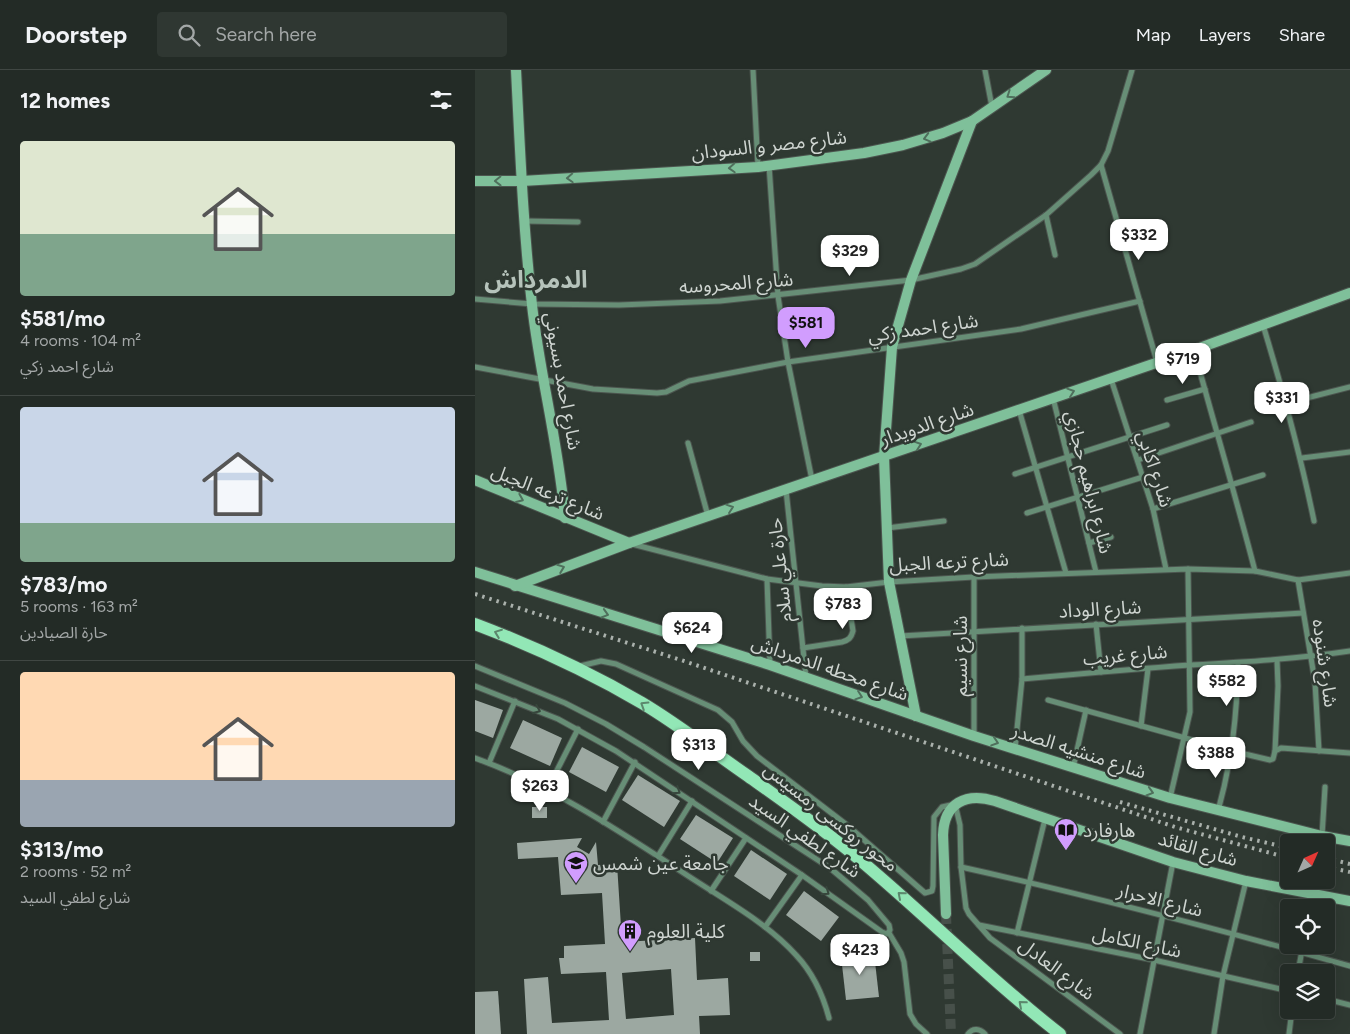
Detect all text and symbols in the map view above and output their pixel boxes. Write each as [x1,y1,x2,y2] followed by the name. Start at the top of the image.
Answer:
[157,12,507,57] search box
[25,20,127,49] text: Doorstep
[175,21,203,49] icon: search
[215,23,317,46] text: Search here
[1136,24,1171,46] text: Map
[1199,24,1251,46] text: Layers
[1279,24,1325,46] text: Share
[427,86,455,114] icon: filters
[20,88,110,113] text: 12 homes
[1006,89,1015,98] one-way arrow
[690,125,848,167] street label: شارع مصر و السودان
[922,132,931,143] one-way arrow
[728,163,736,174] one-way arrow
[566,172,574,183] one-way arrow
[193,174,283,264] icon: home
[494,176,502,186] one-way arrow
[1109,218,1169,261] pin: $332
[1121,225,1157,244] text: $332
[820,234,880,277] pin: $329
[832,241,868,260] text: $329
[484,265,588,294] district label: الدمرداش
[678,268,794,300] street label: شارع المحروسه
[20,306,105,331] text: $581/mo
[776,306,836,349] pin: $581
[866,309,980,351] street label: شارع احمد زكي
[536,310,586,452] street label: شارع احمد بسيوني
[789,313,823,332] text: $581
[20,331,141,350] text: 4 rooms · 104 m²
[1153,342,1213,385] pin: $719
[1166,349,1200,368] text: $719
[20,357,114,376] text: شارع احمد زكي
[1252,382,1312,424] pin: $331
[1066,388,1075,398] one-way arrow
[1265,388,1299,407] text: $331
[876,397,977,453] street label: شارع الدويدار
[1057,408,1118,557] street label: شارع ابراهيم حجازي
[1129,428,1178,511] street label: شارع اكابي
[193,439,283,529] icon: home
[913,441,921,451] one-way arrow
[487,459,608,527] street label: شارع ترعه الجبل
[515,493,524,504] one-way arrow
[726,504,734,514] one-way arrow
[763,516,800,623] street label: حارة علي سلام
[889,547,1010,579] street label: شارع ترعه الجبل
[556,564,565,575] one-way arrow
[20,572,107,597] text: $783/mo
[813,588,873,630] pin: $783
[825,594,861,613] text: $783
[1058,595,1142,625] street label: شارع الوداد
[20,597,138,616] text: 5 rooms · 163 m²
[600,608,608,618] one-way arrow
[662,612,722,654] pin: $624
[949,616,975,696] street label: شارع نسيم
[1305,617,1343,709] street label: شارع شنوده
[673,618,711,637] text: $624
[20,623,108,642] text: حارة الصيادين
[495,629,503,639] one-way arrow
[748,630,911,708] street label: شارع محطه الدمرداش
[1082,640,1168,672] street label: شارع غريب
[1197,664,1257,707] pin: $582
[1208,671,1246,690] text: $582
[855,690,863,700] one-way arrow
[641,701,650,711] one-way arrow
[193,704,283,794] icon: home
[532,704,541,715] one-way arrow
[1007,718,1149,785] street label: شارع منشيه الصدر
[669,728,729,771] pin: $313
[682,735,716,754] text: $313
[1186,736,1246,779] pin: $388
[990,737,999,747] one-way arrow
[1197,743,1235,762] text: $388
[759,757,903,877] street label: محور روكسى رمسيس
[510,770,570,812] pin: $263
[522,776,558,795] text: $263
[672,785,681,794] one-way arrow
[1145,786,1153,796] one-way arrow
[743,789,865,886] street label: شارع لطفي السيد
[1053,817,1079,851] library icon: هارفارد
[1083,819,1135,842] place label: هارفارد
[1155,827,1240,873] street label: شارع القائد
[1280,834,1335,889] north arrow
[1280,834,1335,1019] map controls
[20,837,103,862] text: $313/mo
[563,850,589,884] school or university icon: جامعة عين شمس
[593,852,729,875] place label: جامعة عين شمس
[20,862,131,881] text: 2 rooms · 52 m²
[1114,878,1205,924] street label: شارع الاحرار
[820,886,830,895] one-way arrow
[20,888,130,907] text: شارع لطفي السيد
[897,892,906,901] one-way arrow
[1280,899,1335,954] button: locate
[617,918,643,952] building icon: كلية العلوم
[647,920,726,946] place label: كلية العلوم
[1090,921,1184,965] street label: شارع الكامل
[1013,933,1099,1007] street label: شارع العادل
[830,934,890,976] pin: $423
[841,940,879,959] text: $423
[1280,964,1335,1019] button: layers
[1019,1001,1028,1009] one-way arrow

